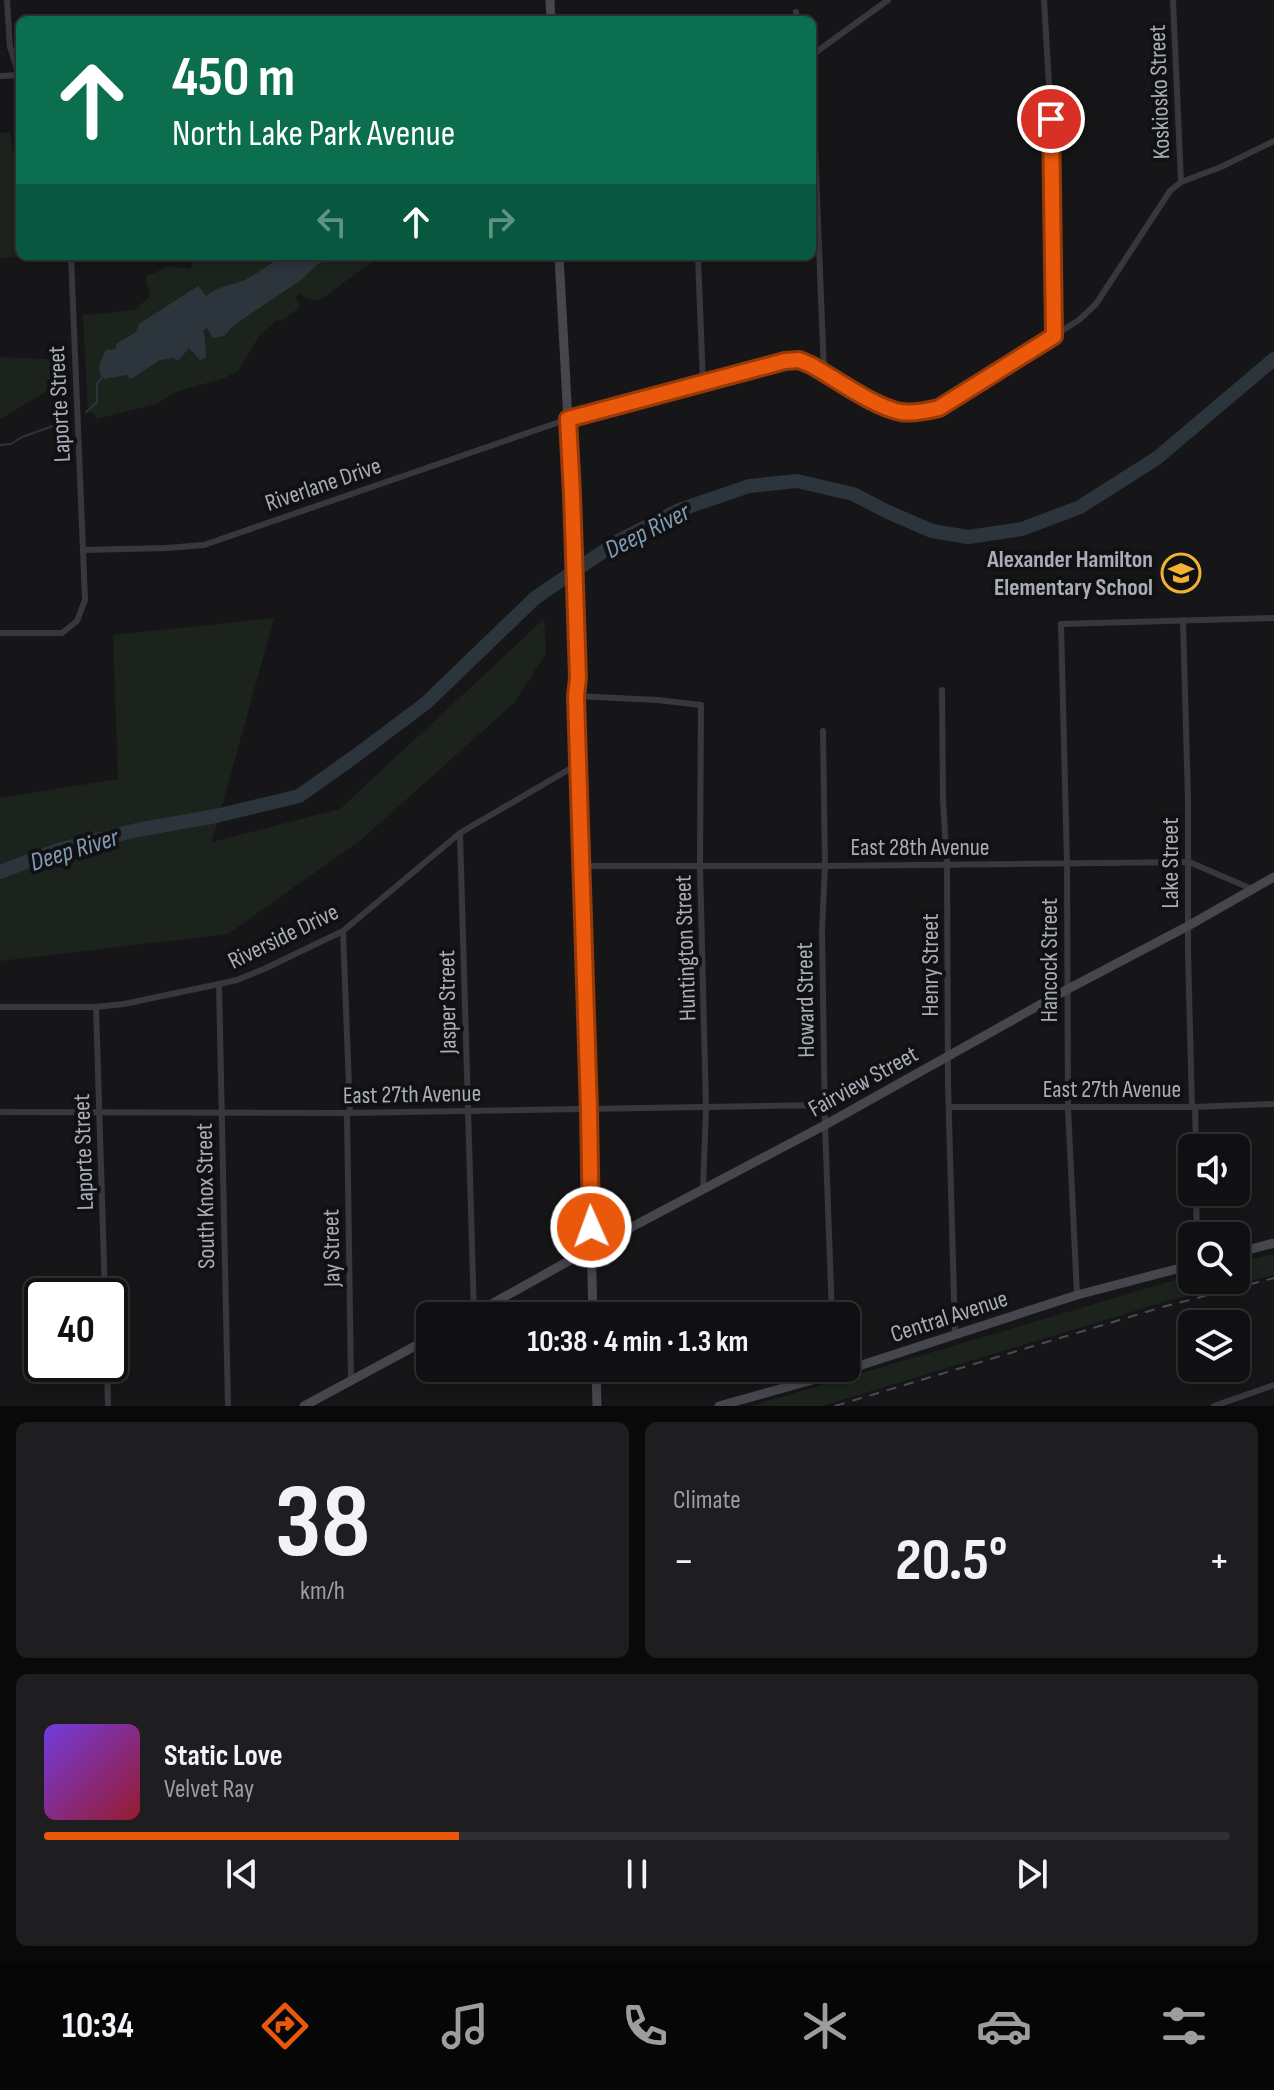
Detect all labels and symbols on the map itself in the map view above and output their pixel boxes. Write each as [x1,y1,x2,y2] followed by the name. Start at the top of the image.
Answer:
[1143,24,1176,160] street label: Koskiosko Street
[1017,85,1085,153] pin
[42,345,77,463] street label: Laporte Street
[261,451,385,518] street label: Riverlane Drive
[600,496,697,566] water label: Deep River
[986,545,1153,602] place label: Alexander Hamilton Elementary School
[1160,552,1202,594] school or university icon: Alexander Hamilton Elementary School
[1156,817,1185,909] street label: Lake Street
[26,822,124,879] water label: Deep River
[850,833,990,862] street label: East 28th Avenue
[668,875,703,1021] street label: Huntington Street
[223,897,343,976] street label: Riverside Drive
[1035,898,1064,1022] street label: Hancock Street
[916,914,945,1016] street label: Henry Street
[790,942,821,1058] street label: Howard Street
[432,950,463,1055] street label: Jasper Street
[803,1039,923,1123] street label: Fairview Street
[1043,1075,1181,1104] street label: East 27th Avenue
[343,1079,481,1110] street label: East 27th Avenue
[67,1093,100,1211] street label: Laporte Street
[190,1123,221,1269] street label: South Knox Street
[549,1185,633,1269] position arrow
[316,1209,347,1288] street label: Jay Street
[24,1278,128,1382] speed limit sign: 40
[887,1284,1011,1349] street label: Central Avenue

